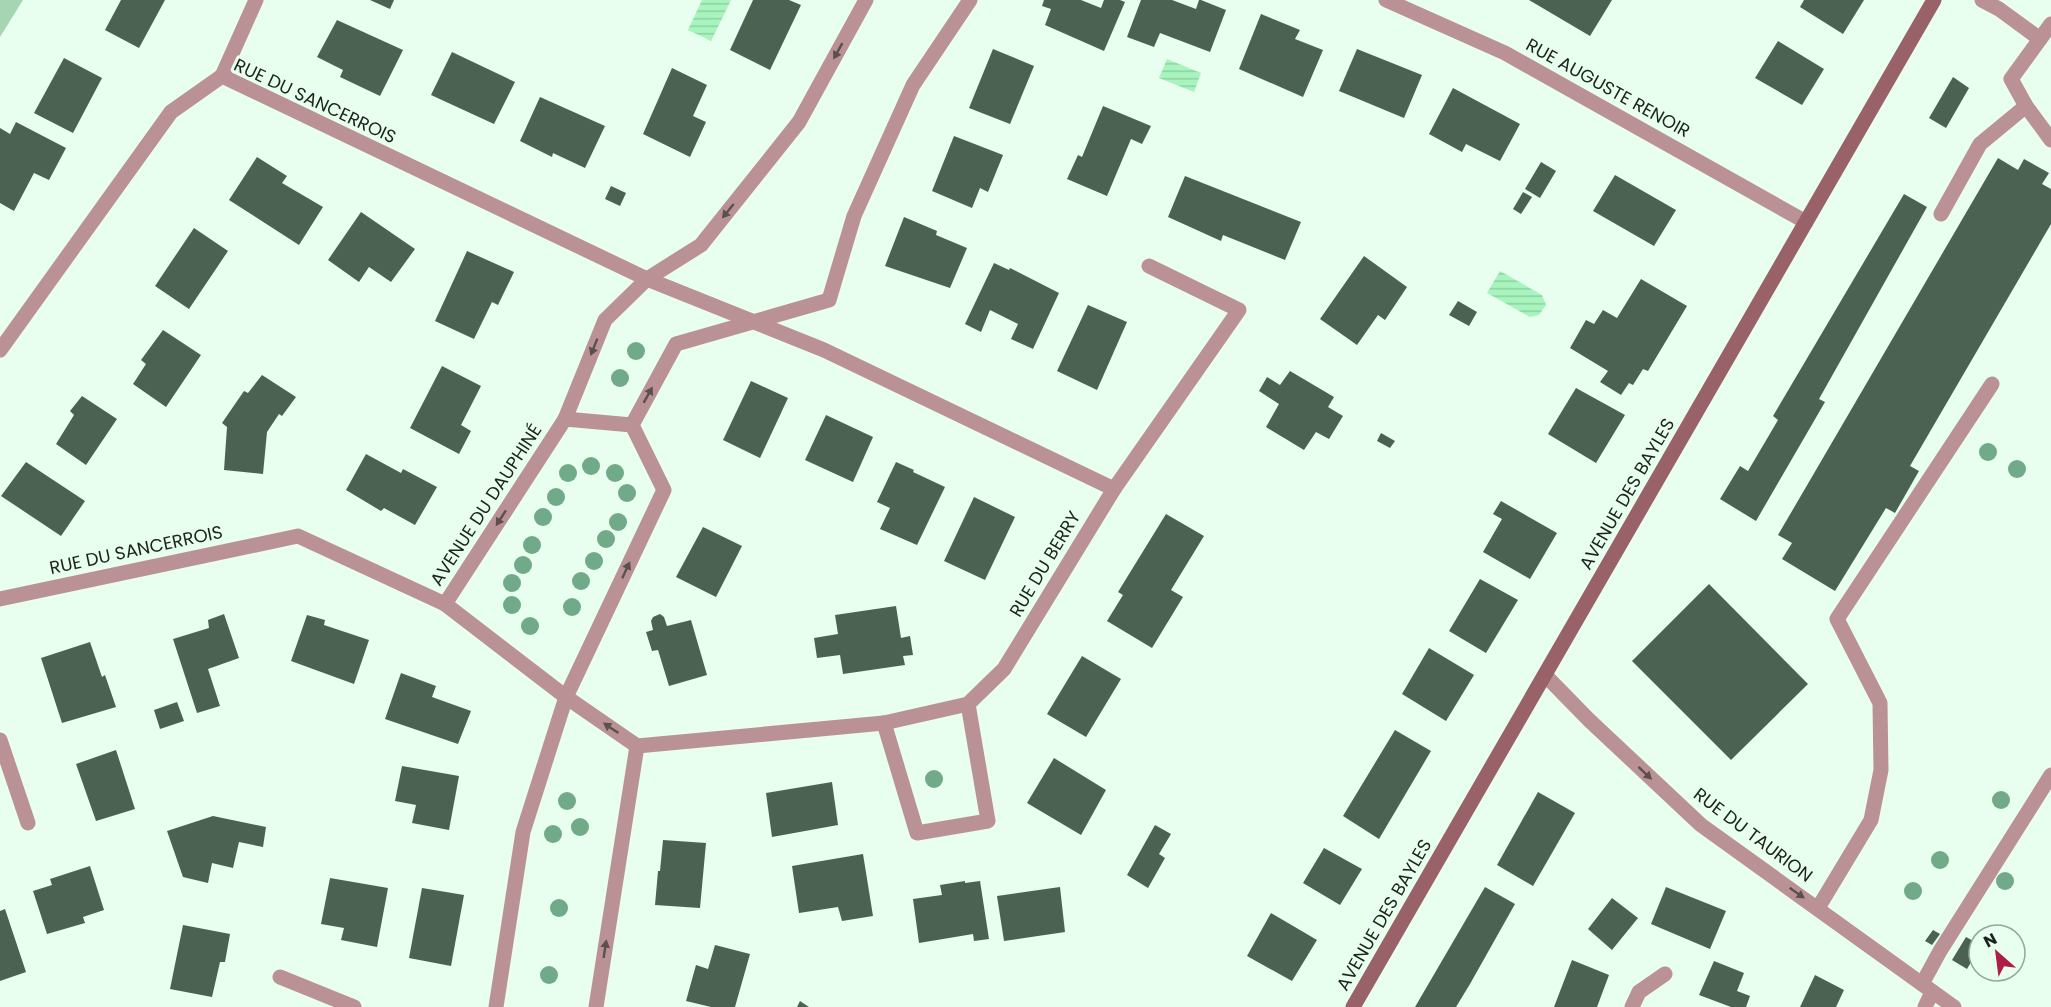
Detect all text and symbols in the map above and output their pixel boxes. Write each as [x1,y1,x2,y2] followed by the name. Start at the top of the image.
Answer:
[1522,32,1695,143] street label: RUE AUGUSTE RENOIR
[833,43,843,60] one-way arrow
[230,52,400,149] street label: RUE DU SANCERROIS
[721,203,734,219] one-way arrow
[589,339,599,357] one-way arrow
[643,386,653,403] one-way arrow
[1573,413,1680,574] street label: AVENUE DES BAYLES
[424,419,547,590] street label: AVENUE DU DAUPHINÉ
[1003,506,1086,621] street label: RUE DU BERRY
[496,510,507,526] one-way arrow
[47,519,225,580] street label: RUE DU SANCERROIS
[621,561,631,579] one-way arrow
[603,723,619,734] one-way arrow
[1638,765,1652,779] one-way arrow
[1689,782,1818,888] street label: RUE DU TAURION
[1330,834,1437,995] street label: AVENUE DES BAYLES
[1789,887,1805,899] one-way arrow
[1967,923,2027,983] north arrow
[1979,927,2001,953] text: N
[600,940,609,959] one-way arrow

